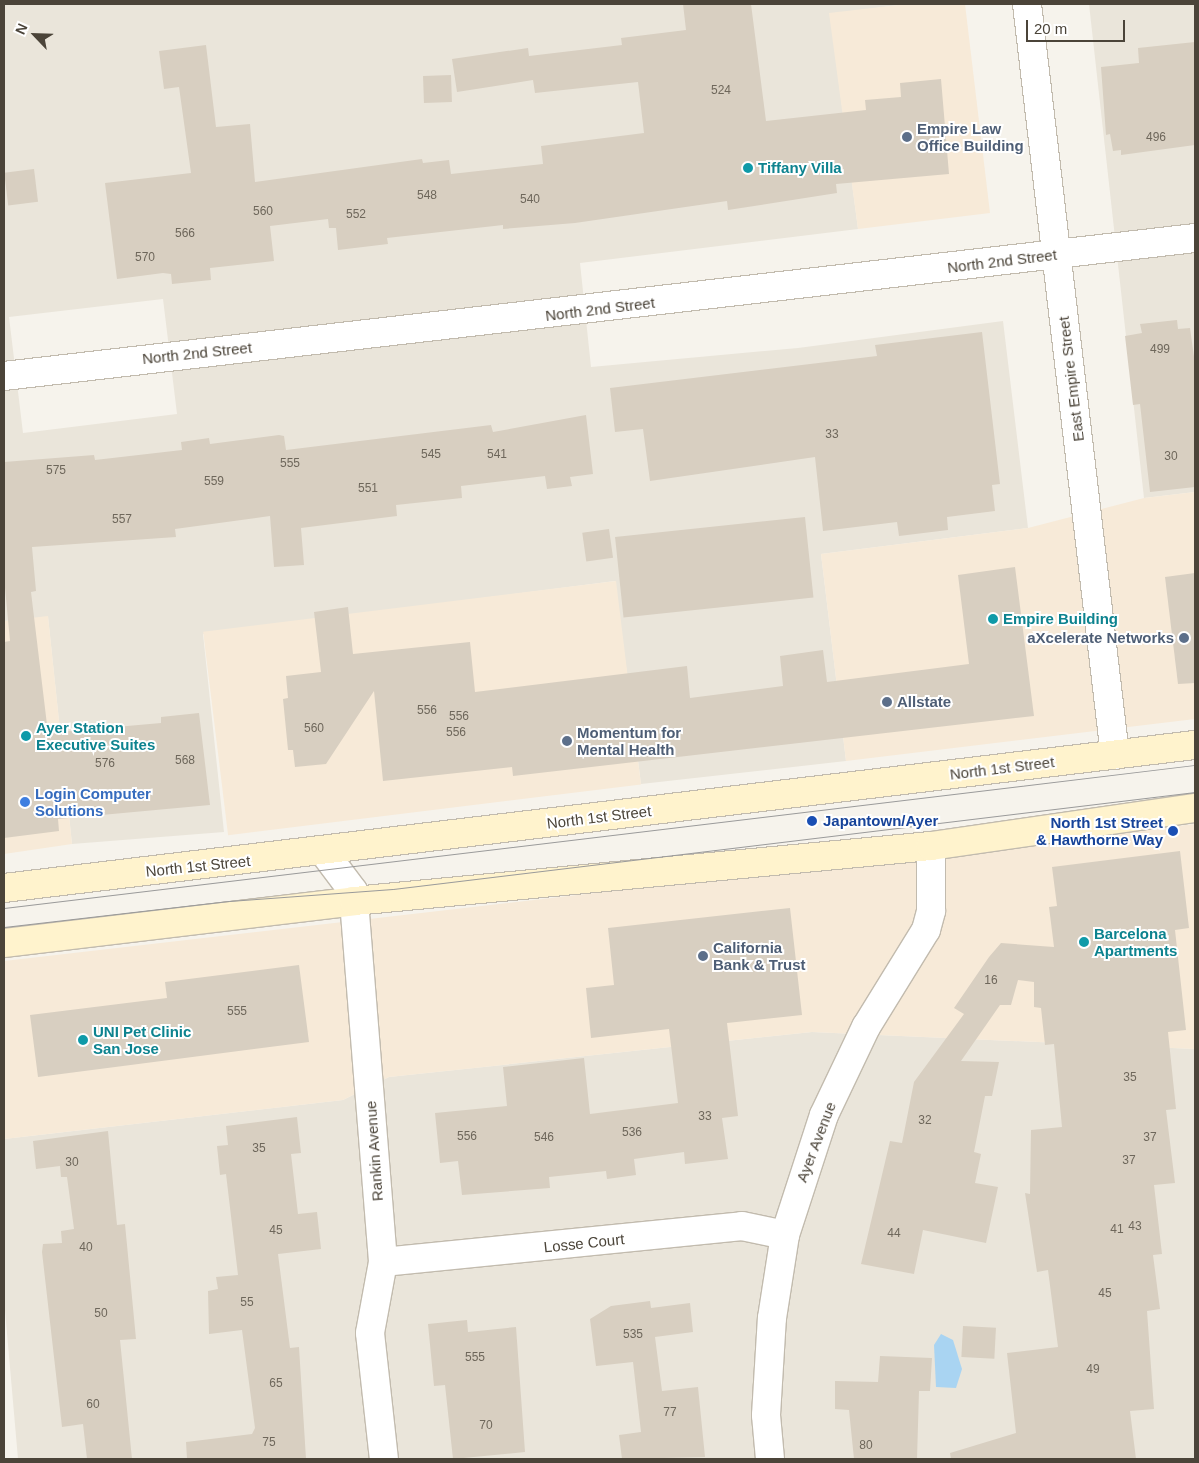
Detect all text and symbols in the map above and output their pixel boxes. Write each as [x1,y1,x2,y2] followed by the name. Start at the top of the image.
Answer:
[10,10,60,60] north arrow
[1029,10,1128,42] scale bar
[1034,20,1067,37] text: 20 m
[12,21,31,37] text: N
[711,84,731,98] house number: 524
[917,119,1024,154] place label: Empire Law Office Building
[901,131,913,143] marker: Empire Law Office Building
[1146,131,1166,145] house number: 496
[758,159,842,177] place label: Tiffany Villa
[742,162,754,174] marker: Tiffany Villa
[417,189,437,203] house number: 548
[520,193,540,207] house number: 540
[253,205,273,219] house number: 560
[346,208,366,222] house number: 552
[175,227,195,241] house number: 566
[946,245,1058,277] street label: North 2nd Street
[135,251,155,265] house number: 570
[544,293,656,325] street label: North 2nd Street
[1054,315,1088,443] street label: East Empire Street
[141,338,253,368] street label: North 2nd Street
[1150,343,1170,357] house number: 499
[825,428,839,442] house number: 33
[421,448,441,462] house number: 545
[487,448,507,462] house number: 541
[1164,450,1178,464] house number: 30
[280,457,300,471] house number: 555
[46,464,66,478] house number: 575
[204,475,224,489] house number: 559
[358,482,378,496] house number: 551
[112,513,132,527] house number: 557
[1003,610,1118,628] place label: Empire Building
[987,613,999,625] marker: Empire Building
[1027,629,1174,647] place label: aXcelerate Networks
[1178,632,1190,644] marker: aXcelerate Networks
[897,693,951,711] place label: Allstate
[881,696,893,708] marker: Allstate
[417,704,437,718] house number: 556
[449,710,469,724] house number: 556
[36,718,155,753] place label: Ayer Station Executive Suites
[304,722,324,736] house number: 560
[577,723,681,758] place label: Momentum for Mental Health
[446,726,466,740] house number: 556
[20,730,32,742] marker: Ayer Station Executive Suites
[561,735,573,747] marker: Momentum for Mental Health
[949,753,1055,783] street label: North 1st Street
[175,754,195,768] house number: 568
[95,757,115,771] house number: 576
[35,784,151,819] place label: Login Computer Solutions
[19,796,31,808] marker: Login Computer Solutions
[546,802,652,832] street label: North 1st Street
[823,812,938,830] place label: Japantown/Ayer
[1036,813,1163,848] place label: North 1st Street & Hawthorne Way
[805,814,819,828] marker: Japantown/Ayer
[1167,825,1179,837] marker: North 1st Street & Hawthorne Way
[145,852,251,880] street label: North 1st Street
[1094,924,1177,959] place label: Barcelona Apartments
[1078,936,1090,948] marker: Barcelona Apartments
[713,938,806,973] place label: California Bank & Trust
[697,950,709,962] marker: California Bank & Trust
[984,974,998,988] house number: 16
[227,1005,247,1019] house number: 555
[93,1022,191,1057] place label: UNI Pet Clinic San Jose
[77,1034,89,1046] marker: UNI Pet Clinic San Jose
[1123,1071,1137,1085] house number: 35
[792,1099,840,1185] street label: Ayer Avenue
[361,1100,387,1202] street label: Rankin Avenue
[698,1110,712,1124] house number: 33
[918,1114,932,1128] house number: 32
[622,1126,642,1140] house number: 536
[457,1130,477,1144] house number: 556
[534,1131,554,1145] house number: 546
[1143,1131,1157,1145] house number: 37
[252,1142,266,1156] house number: 35
[1122,1154,1136,1168] house number: 37
[65,1156,79,1170] house number: 30
[1128,1220,1142,1234] house number: 43
[1110,1223,1124,1237] house number: 41
[269,1224,283,1238] house number: 45
[887,1227,901,1241] house number: 44
[543,1230,625,1256] street label: Losse Court
[79,1241,93,1255] house number: 40
[1098,1287,1112,1301] house number: 45
[240,1296,254,1310] house number: 55
[94,1307,108,1321] house number: 50
[623,1328,643,1342] house number: 535
[465,1351,485,1365] house number: 555
[1086,1363,1100,1377] house number: 49
[269,1377,283,1391] house number: 65
[86,1398,100,1412] house number: 60
[663,1406,677,1420] house number: 77
[479,1419,493,1433] house number: 70
[262,1436,276,1450] house number: 75
[859,1439,873,1453] house number: 80

